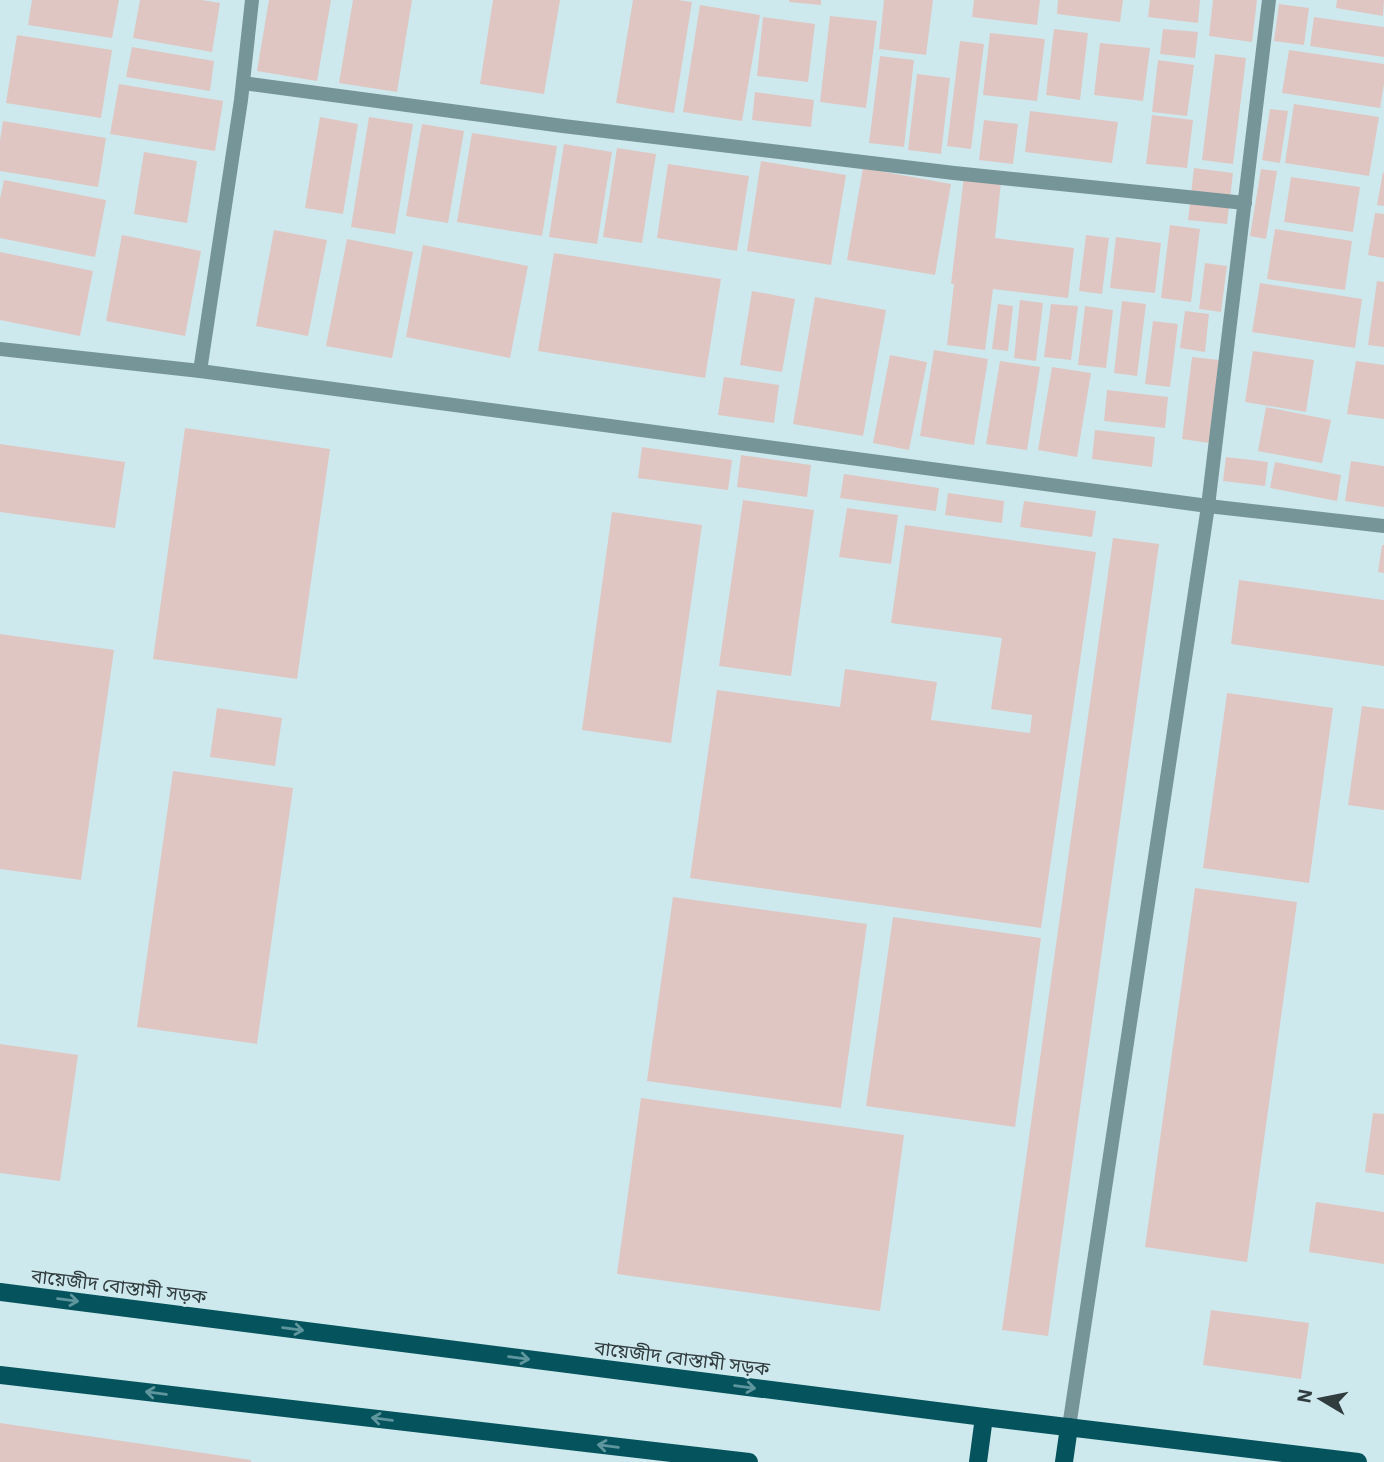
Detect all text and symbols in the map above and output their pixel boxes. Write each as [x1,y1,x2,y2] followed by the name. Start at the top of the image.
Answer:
[29,1263,209,1309] street label: বায়েজীদ বোস্তামী সড়ক
[56,1294,79,1307] one-way arrow
[282,1323,304,1336] one-way arrow
[592,1335,772,1381] street label: বায়েজীদ বোস্তামী সড়ক
[507,1351,530,1364] one-way arrow
[1286,1364,1356,1434] north arrow
[733,1380,756,1393] one-way arrow
[145,1387,168,1400] one-way arrow
[1291,1387,1317,1405] text: N
[371,1413,394,1426] one-way arrow
[597,1439,620,1452] one-way arrow

